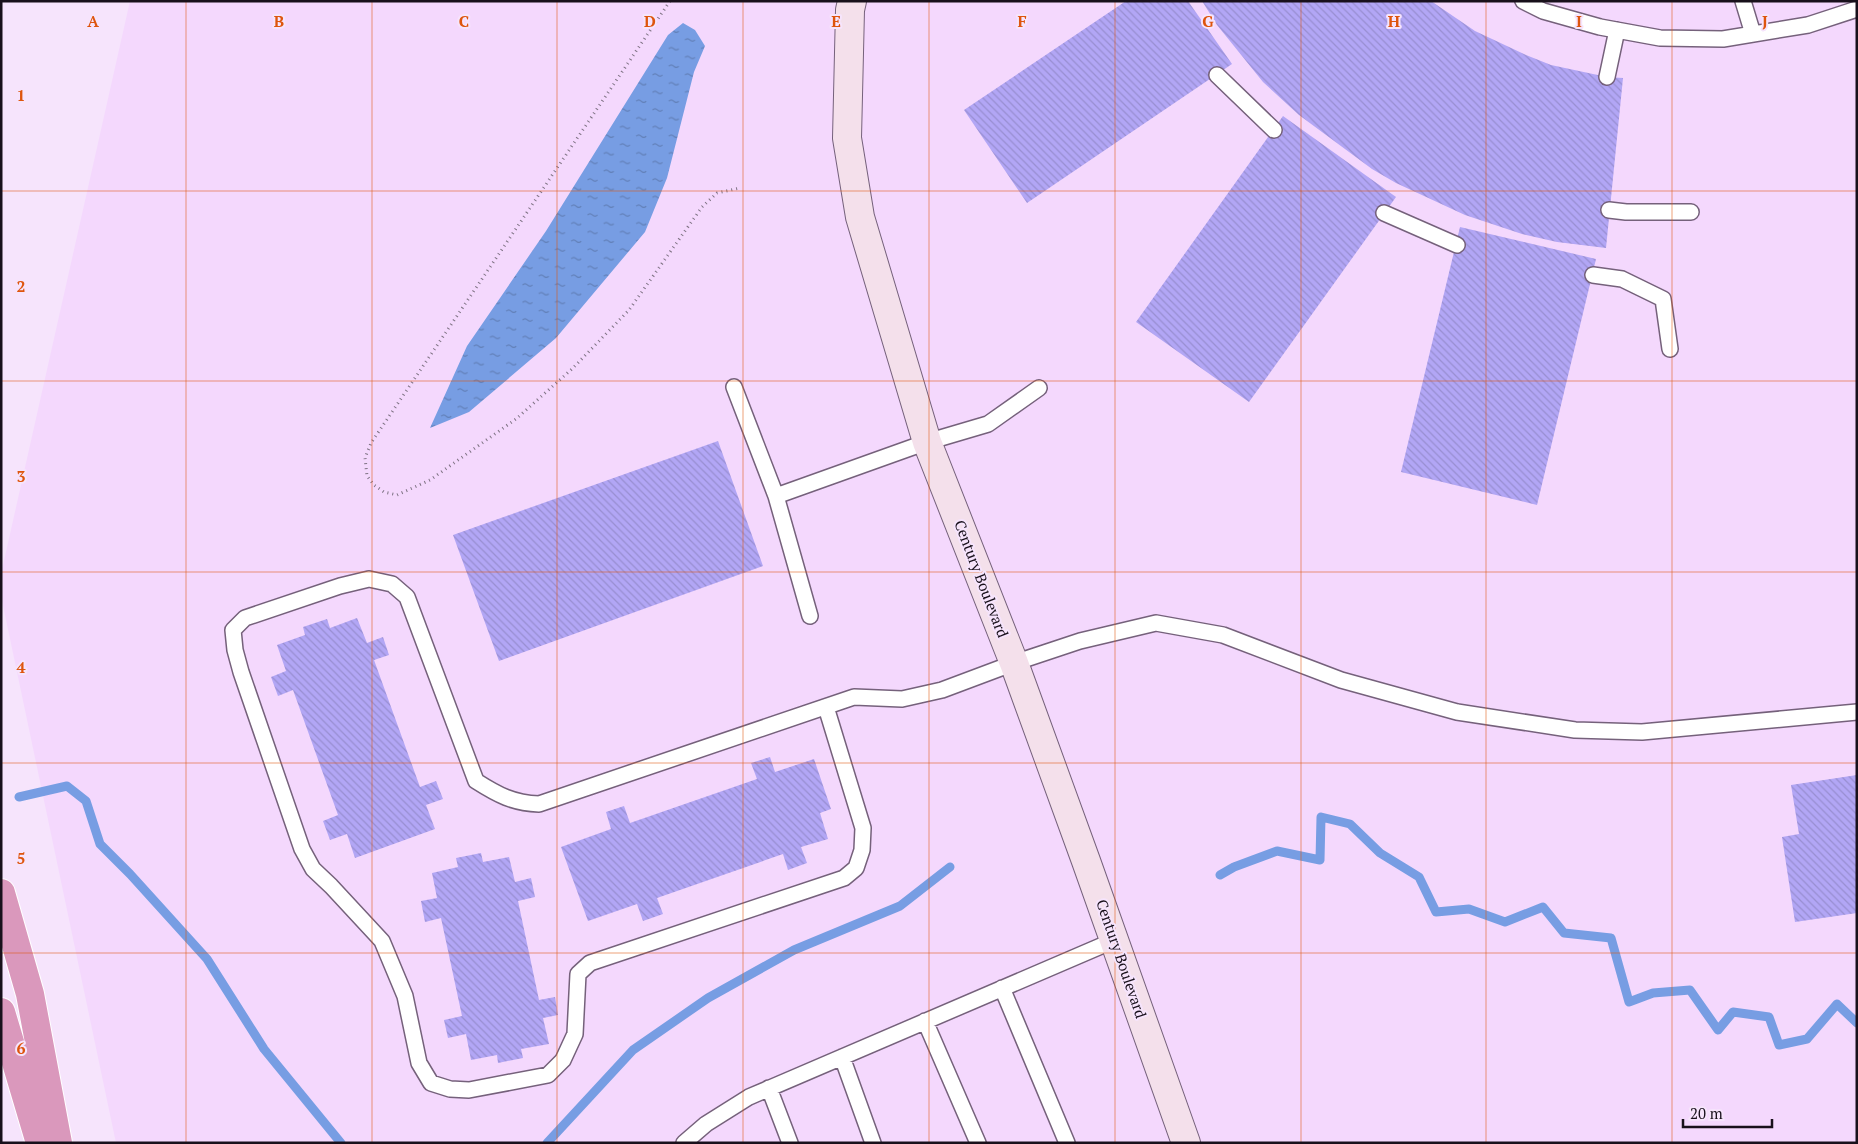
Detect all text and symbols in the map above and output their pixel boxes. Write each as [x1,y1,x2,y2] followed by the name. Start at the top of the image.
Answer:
[87,10,99,32] text: A
[274,10,284,32] text: B
[459,10,469,32] text: C
[644,10,656,32] text: D
[831,10,841,32] text: E
[1017,10,1027,32] text: F
[1202,10,1214,32] text: G
[1388,10,1400,32] text: H
[1576,10,1582,32] text: I
[1762,10,1768,32] text: J
[16,84,26,106] text: 1
[16,275,26,297] text: 2
[16,465,26,487] text: 3
[950,517,1014,640] street label: Century Boulevard
[16,656,26,678] text: 4
[16,847,26,869] text: 5
[1092,897,1152,1021] street label: Century Boulevard
[16,1037,26,1059] text: 6
[1683,1096,1772,1128] scale bar
[1690,1103,1723,1123] text: 20 m

